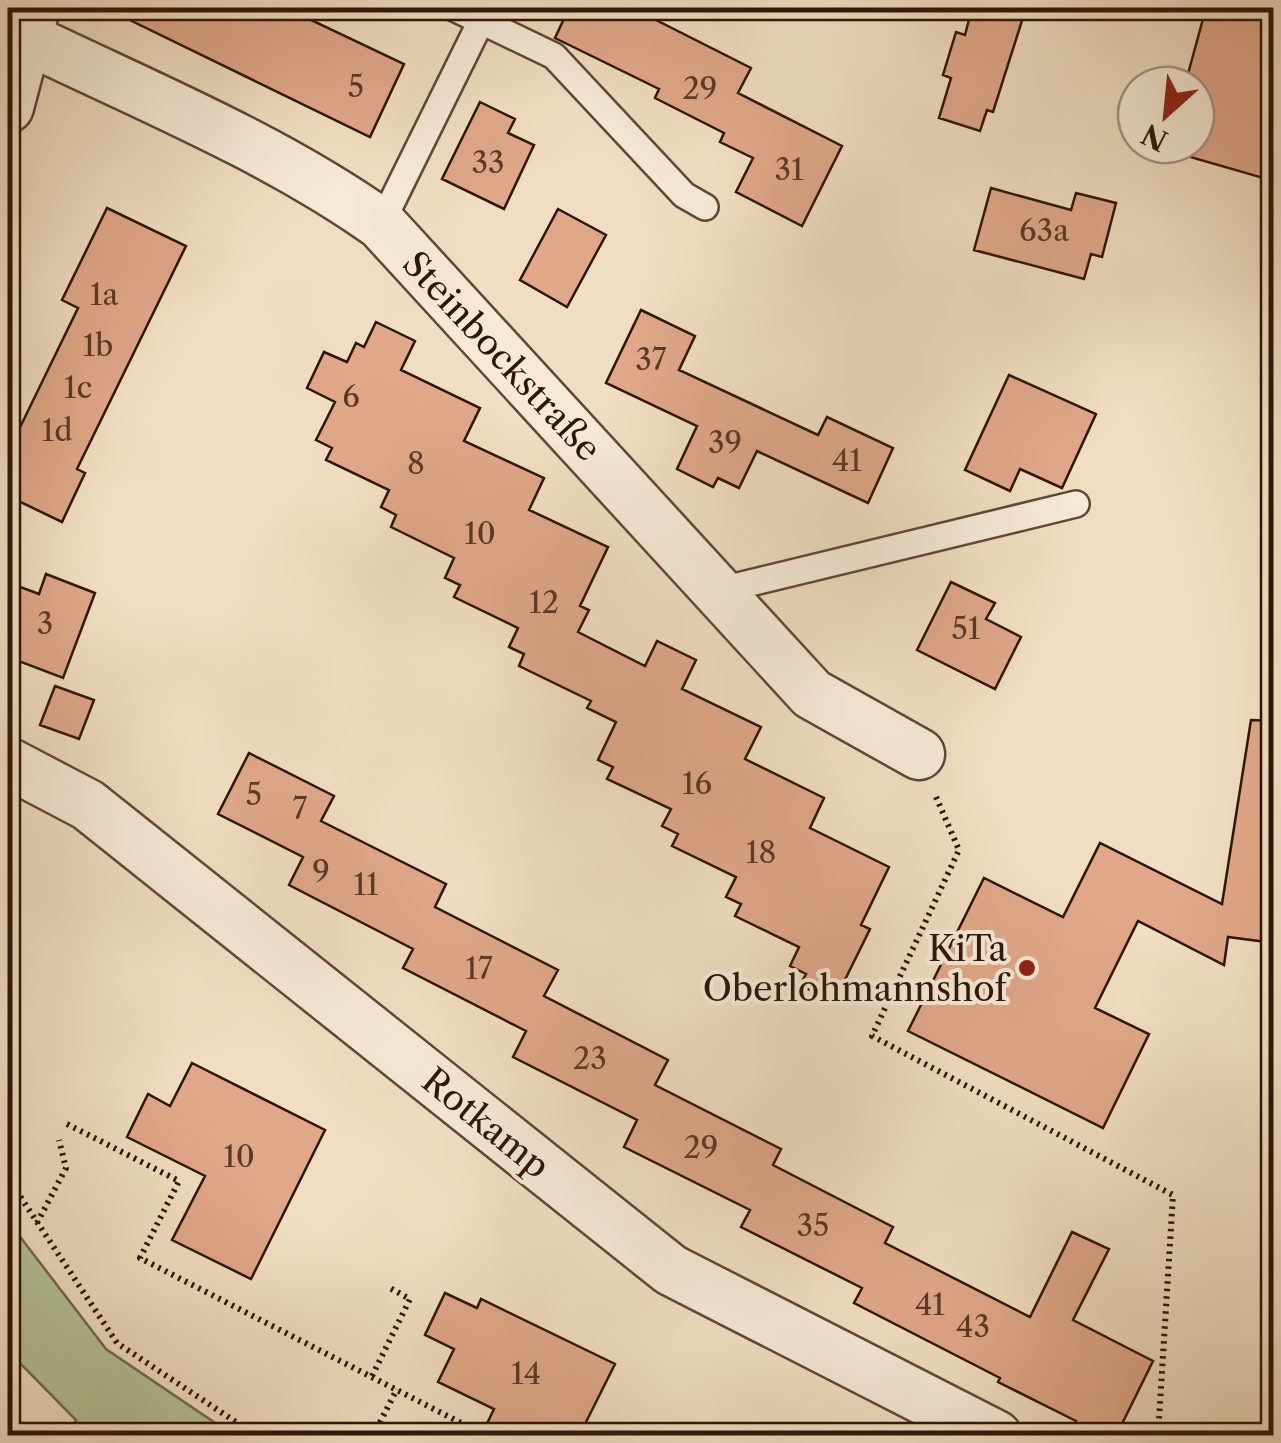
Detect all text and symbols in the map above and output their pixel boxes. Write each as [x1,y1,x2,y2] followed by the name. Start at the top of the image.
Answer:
[1116,65,1216,165] north arrow
[348,68,364,105] house number: 5
[683,70,717,107] house number: 29
[1136,117,1173,158] text: N
[471,144,505,181] house number: 33
[774,151,804,188] house number: 31
[1019,212,1069,249] house number: 63a
[394,242,610,470] street label: Steinbockstraße
[90,276,118,313] house number: 1a
[83,327,113,364] house number: 1b
[635,341,667,378] house number: 37
[64,369,92,406] house number: 1c
[342,378,360,415] house number: 6
[42,412,72,449] house number: 1d
[708,424,742,461] house number: 39
[832,442,862,479] house number: 41
[407,445,425,482] house number: 8
[464,515,496,552] house number: 10
[529,584,559,621] house number: 12
[37,605,53,642] house number: 3
[952,610,981,647] house number: 51
[682,765,712,802] house number: 16
[246,776,262,813] house number: 5
[293,790,308,827] house number: 7
[746,834,776,871] house number: 18
[312,853,330,890] house number: 9
[353,866,379,903] house number: 11
[703,927,1010,1010] place label: KiTa Oberlohmannshof
[465,950,493,987] house number: 17
[1016,957,1038,979] marker: KiTa Oberlohmannshof
[573,1040,607,1077] house number: 23
[414,1059,558,1187] street label: Rotkamp
[684,1129,718,1166] house number: 29
[223,1138,255,1175] house number: 10
[797,1207,829,1244] house number: 35
[915,1286,945,1323] house number: 41
[956,1308,990,1345] house number: 43
[511,1355,541,1392] house number: 14

